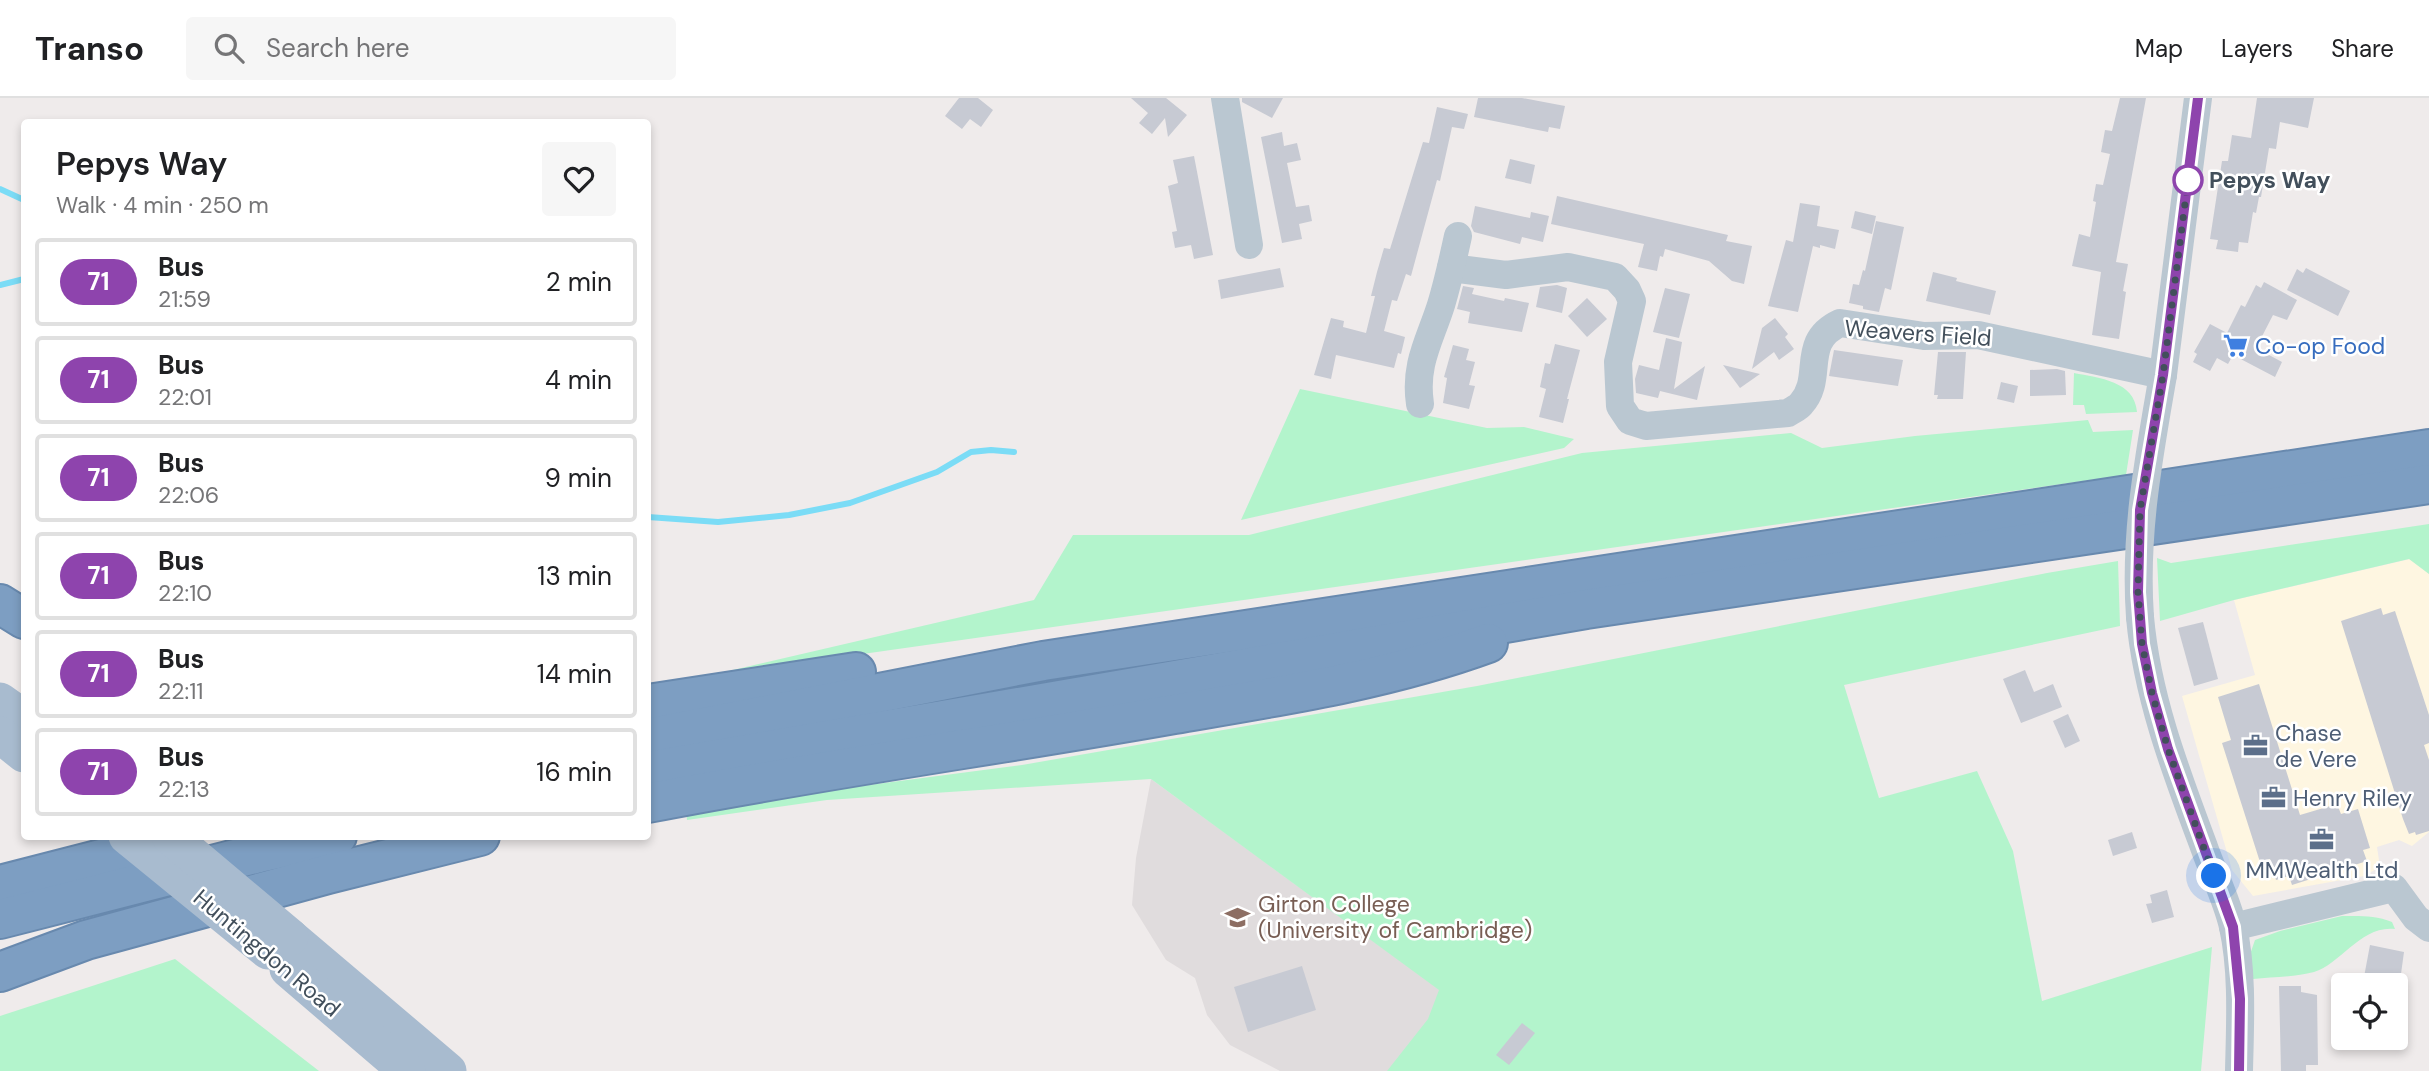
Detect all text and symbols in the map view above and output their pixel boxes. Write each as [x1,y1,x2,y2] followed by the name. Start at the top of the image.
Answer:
[186,17,676,80] search box
[35,27,144,70] text: Transo
[210,29,248,67] icon: search
[266,31,410,65] text: Search here
[2135,33,2183,64] text: Map
[2221,33,2293,64] text: Layers
[2331,33,2394,64] text: Share
[56,142,228,185] text: Pepys Way
[542,142,616,216] button: heart
[2173,165,2203,195] marker: Pepys Way
[2209,165,2331,195] place label: Pepys Way
[56,190,269,220] text: Walk · 4 min · 250 m
[158,250,204,284] text: Bus
[546,265,612,299] text: 2 min
[87,266,110,297] text: 71
[158,284,211,314] text: 21:59
[1843,313,1993,353] street label: Weavers Field
[2255,331,2385,361] place label: Co-op Food
[2221,332,2249,360] supermarket icon: Co-op Food
[158,348,204,382] text: Bus
[545,363,612,397] text: 4 min
[87,364,110,395] text: 71
[158,382,212,412] text: 22:01
[158,446,204,480] text: Bus
[544,461,612,495] text: 9 min
[87,462,110,493] text: 71
[158,480,219,510] text: 22:06
[158,544,204,578] text: Bus
[537,559,612,593] text: 13 min
[87,560,110,591] text: 71
[158,578,212,608] text: 22:10
[158,642,204,676] text: Bus
[537,657,612,691] text: 14 min
[87,658,110,689] text: 71
[158,676,204,706] text: 22:11
[2275,718,2357,774] place label: Chase de Vere
[2241,732,2269,760] office icon: Chase de Vere
[158,740,204,774] text: Bus
[536,755,612,789] text: 16 min
[87,756,110,787] text: 71
[158,774,210,804] text: 22:13
[2293,783,2412,813] place label: Henry Riley
[2259,784,2287,812] office icon: Henry Riley
[2308,826,2336,854] office icon: MMWealth Ltd
[2246,855,2398,885] place label: MMWealth Ltd
[2196,858,2231,893] your location
[187,883,347,1023] street label: Huntingdon Road
[1258,889,1532,945] place label: Girton College (University of Cambridge)
[1224,903,1252,931] school or university icon: Girton College (University of Cambridge)
[2331,973,2408,1050] map controls
[2331,973,2408,1050] button: locate

